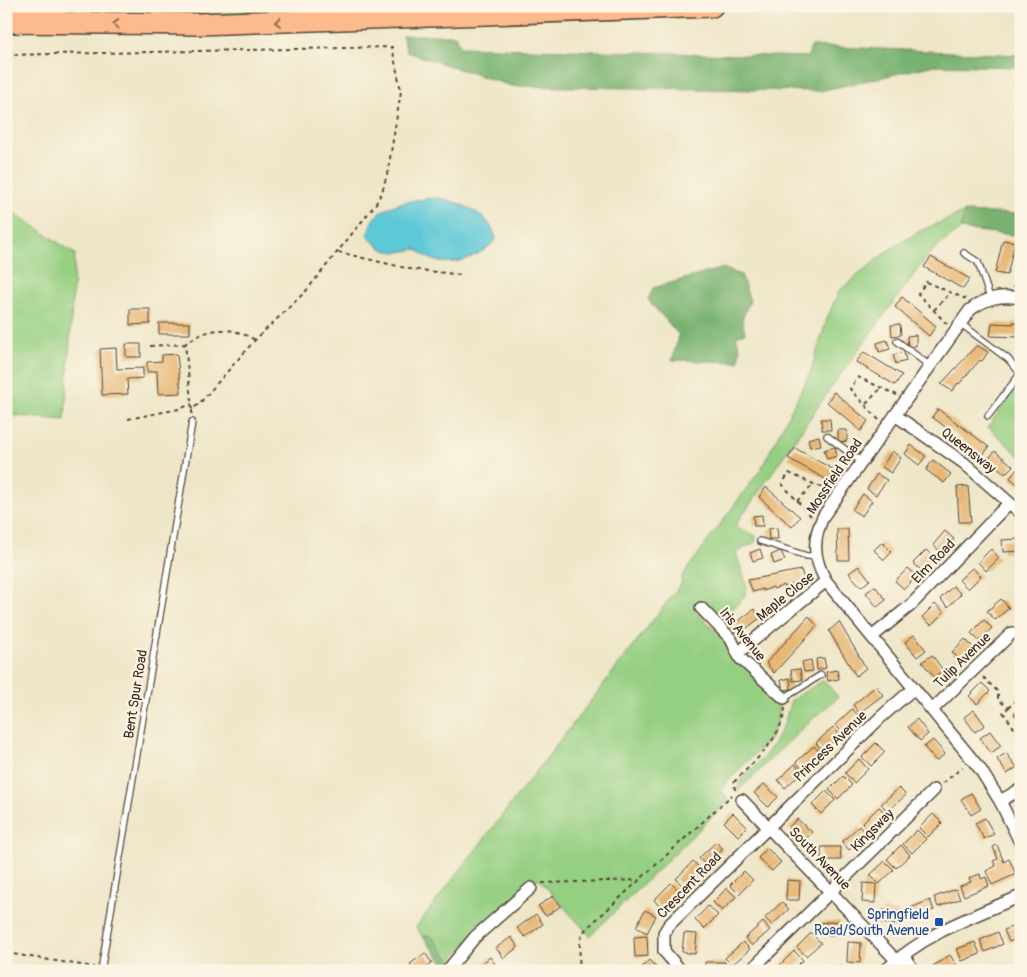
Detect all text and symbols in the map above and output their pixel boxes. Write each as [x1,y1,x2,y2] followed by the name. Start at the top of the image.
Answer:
[274,16,282,27] one-way arrow
[112,19,120,29] one-way arrow
[938,424,1000,477] street label: Queensway
[803,435,866,517] street label: Mossfield Road
[908,536,959,587] street label: Elm Road
[753,568,818,625] street label: Maple Close
[716,604,769,665] street label: Iris Avenue
[930,629,995,692] street label: Tulip Avenue
[120,648,151,740] street label: Bent Spur Road
[790,707,871,786] street label: Princess Avenue
[847,805,897,855] street label: Kingsway
[785,823,854,893] street label: South Avenue
[653,849,725,922] street label: Crescent Road
[814,906,929,939] place label: Springfield Road/South Avenue
[933,916,945,928] marker: Springfield Road/South Avenue

